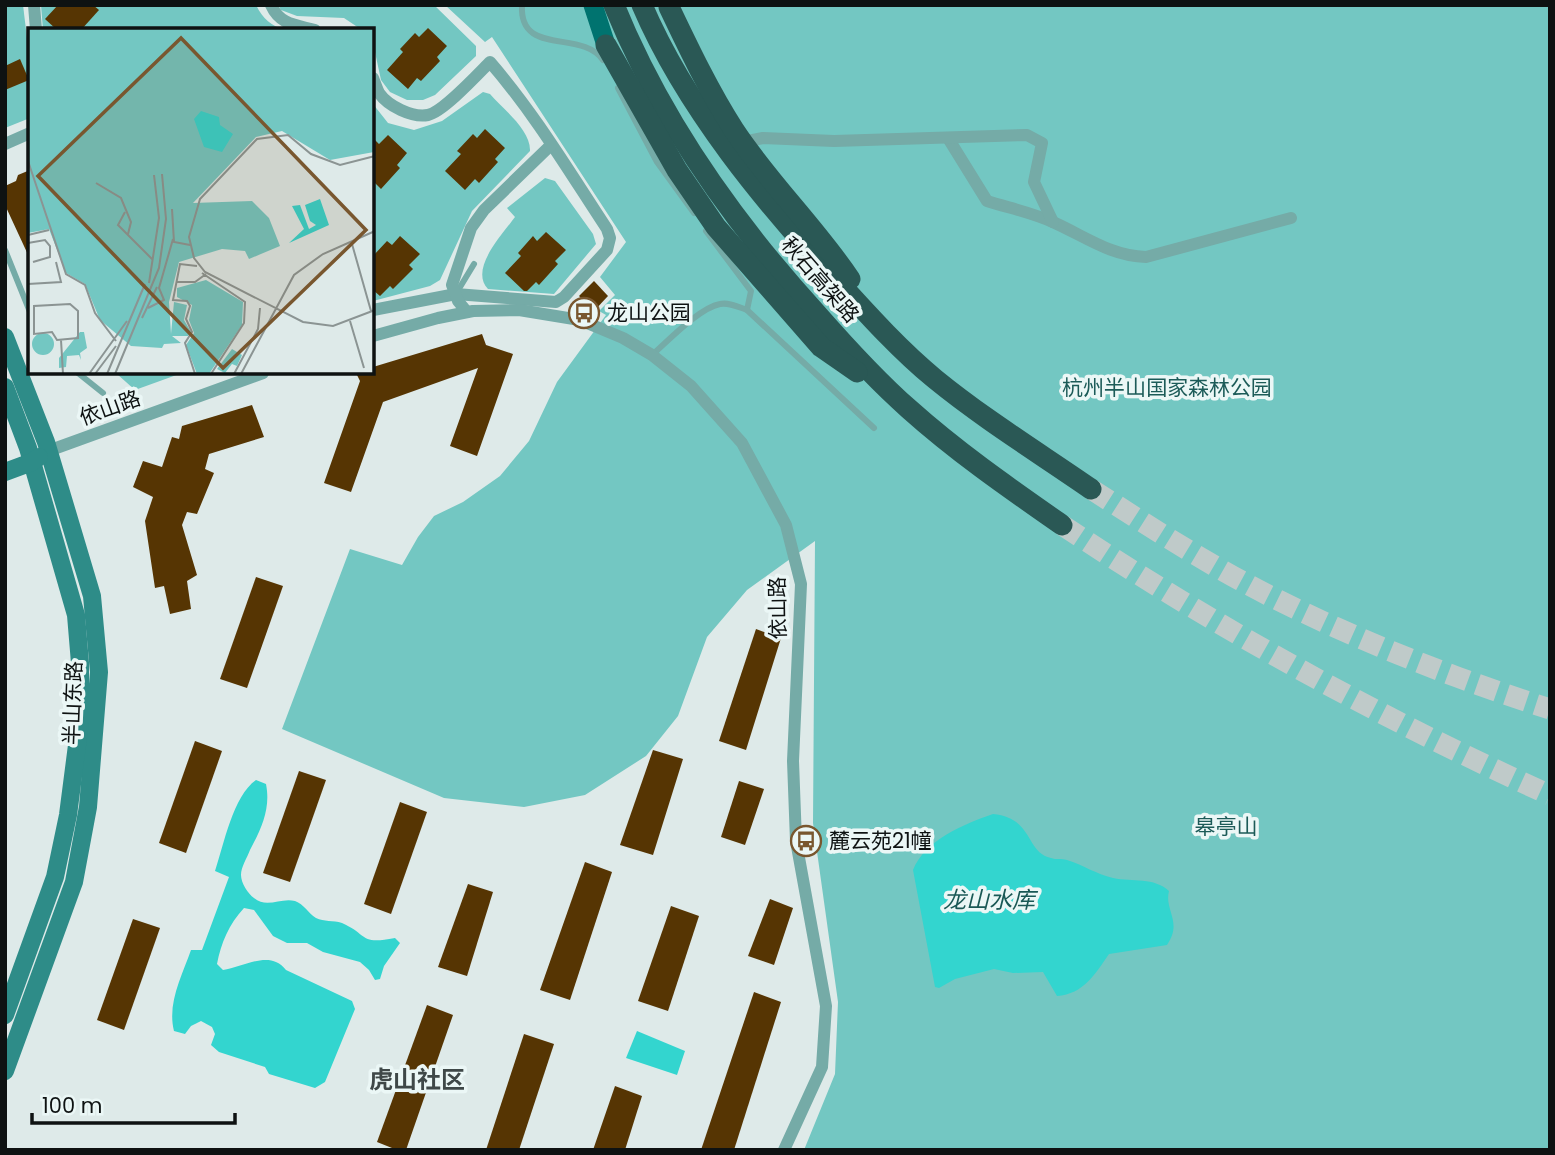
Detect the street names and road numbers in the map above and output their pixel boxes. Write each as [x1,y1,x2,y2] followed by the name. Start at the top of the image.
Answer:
[775,231,866,329] street label: 秋石高架路
[75,383,144,432] street label: 依山路
[762,576,793,640] street label: 依山路
[57,661,88,745] street label: 半山东路

